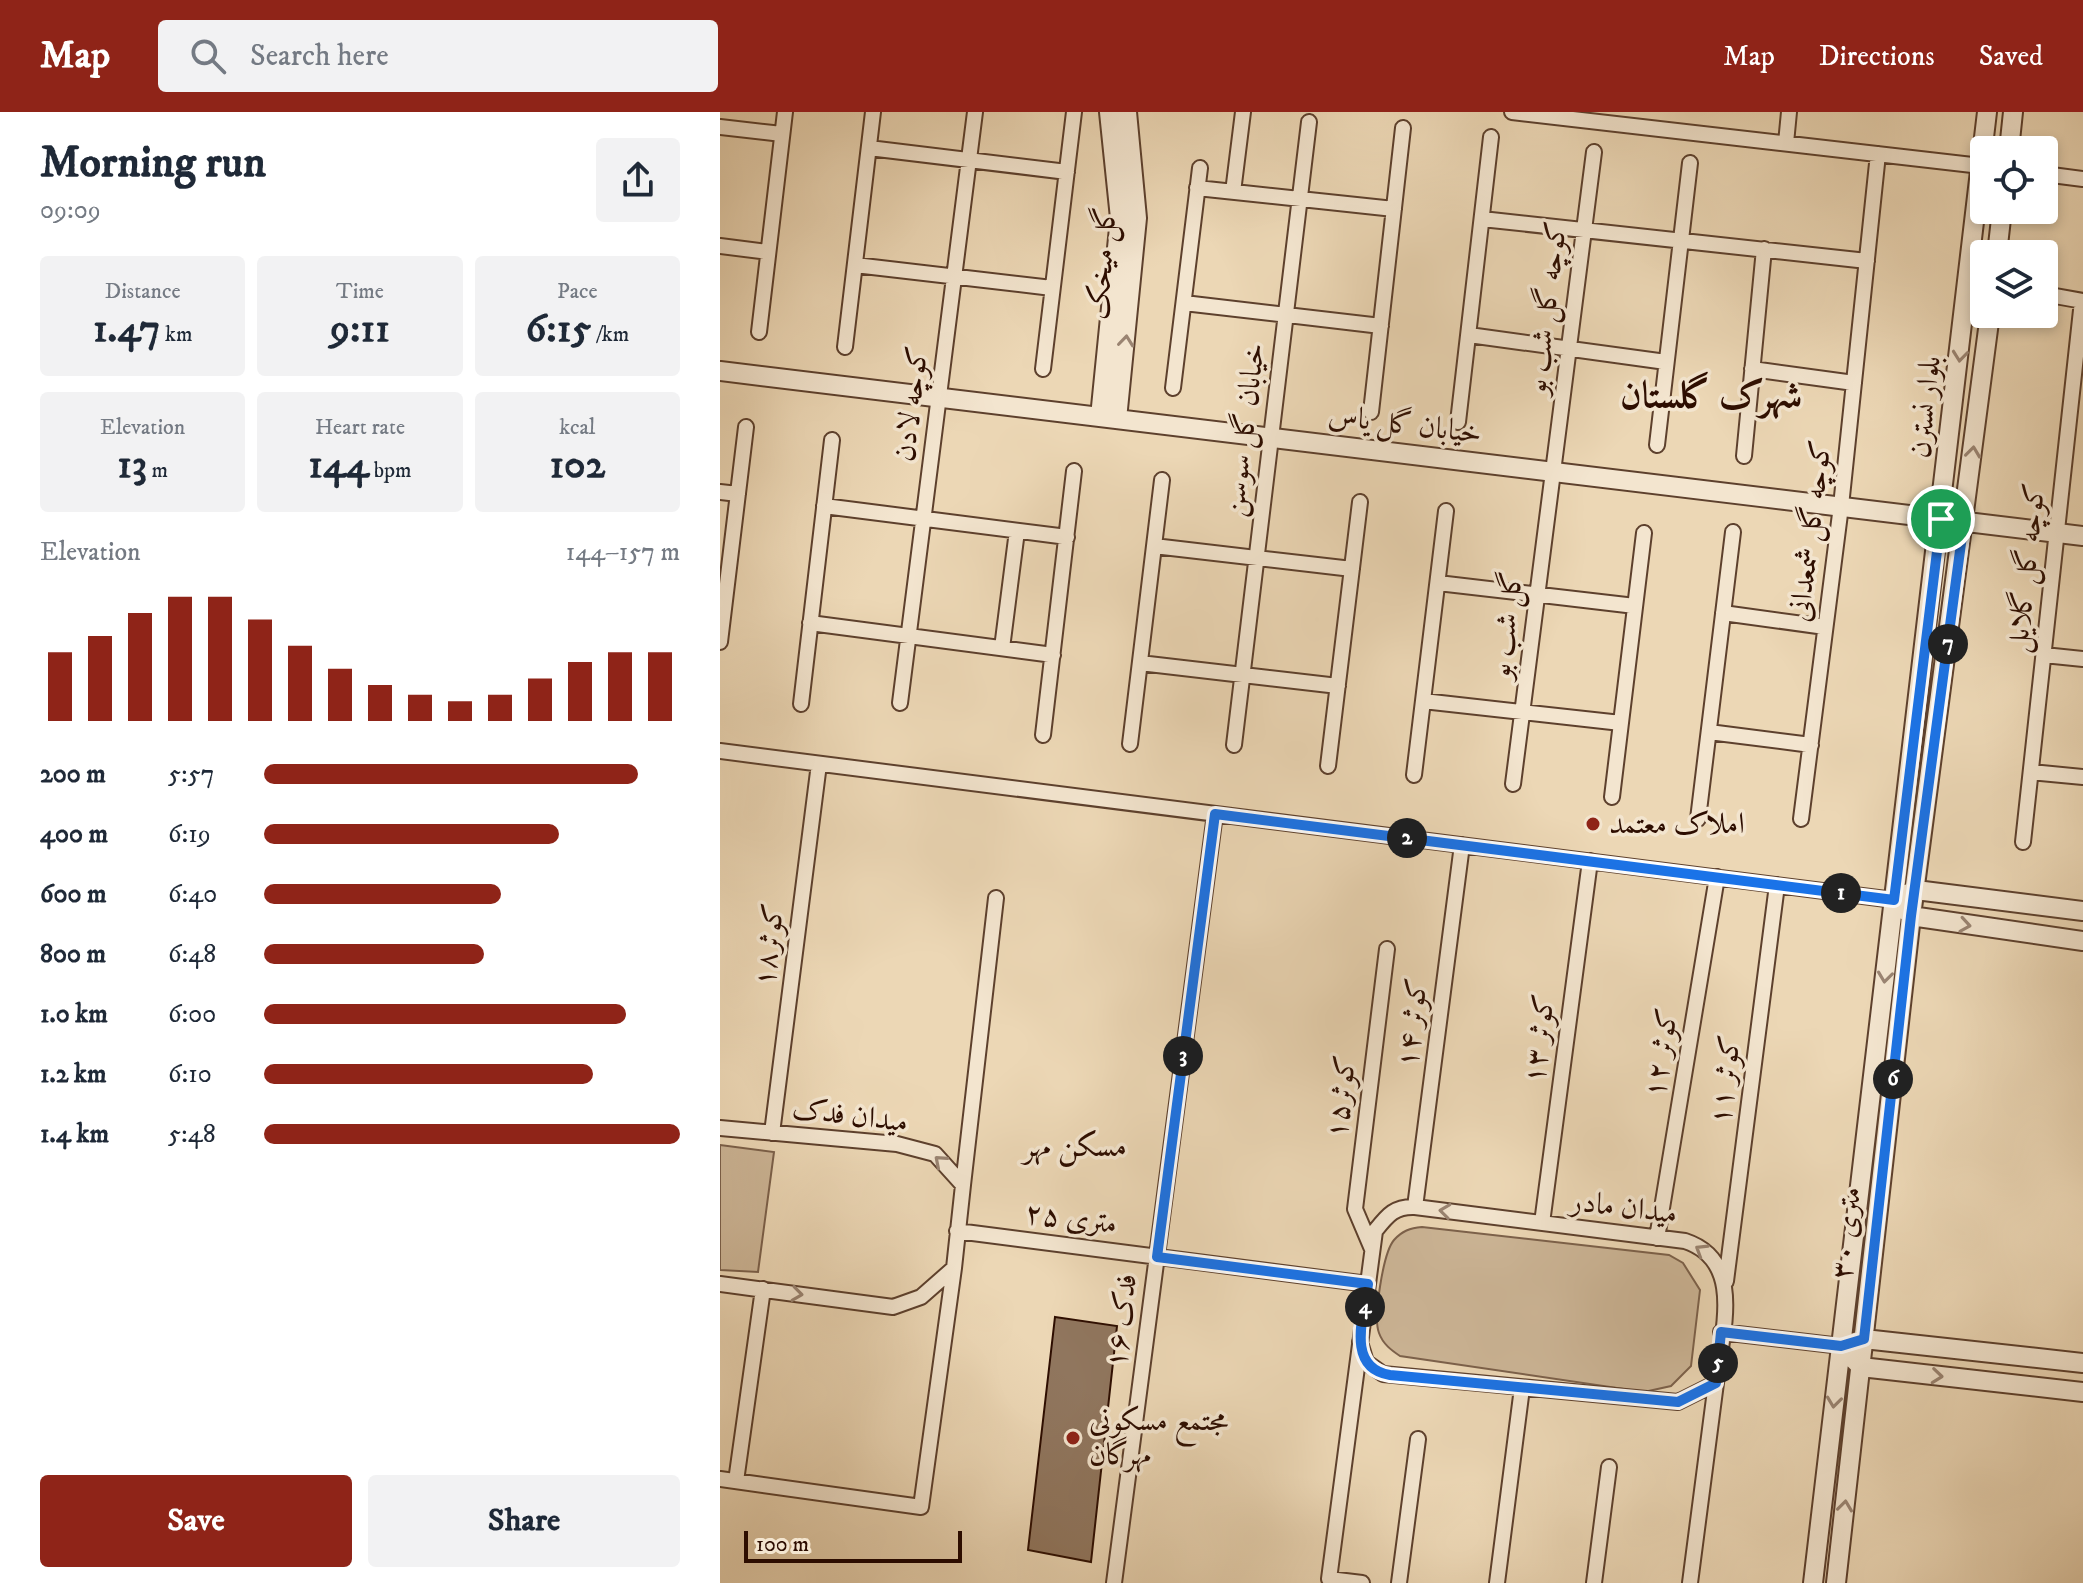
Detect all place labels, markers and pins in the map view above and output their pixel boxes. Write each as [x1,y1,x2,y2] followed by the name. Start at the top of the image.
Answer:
[1907,485,1975,553] pin
[1928,624,1968,664] pin: 7
[1609,806,1745,843] place label: املاک معتمد
[1584,815,1602,833] marker: املاک معتمد
[1387,818,1427,858] pin: 2
[1821,873,1861,913] pin: 1
[1163,1036,1203,1076] pin: 3
[1873,1059,1913,1099] pin: 6
[1345,1287,1385,1327] pin: 4
[1698,1343,1738,1383] pin: 5
[1089,1403,1228,1474] place label: مجتمع مسکونی مهرگان
[1064,1429,1082,1447] marker: مجتمع مسکونی مهرگان

